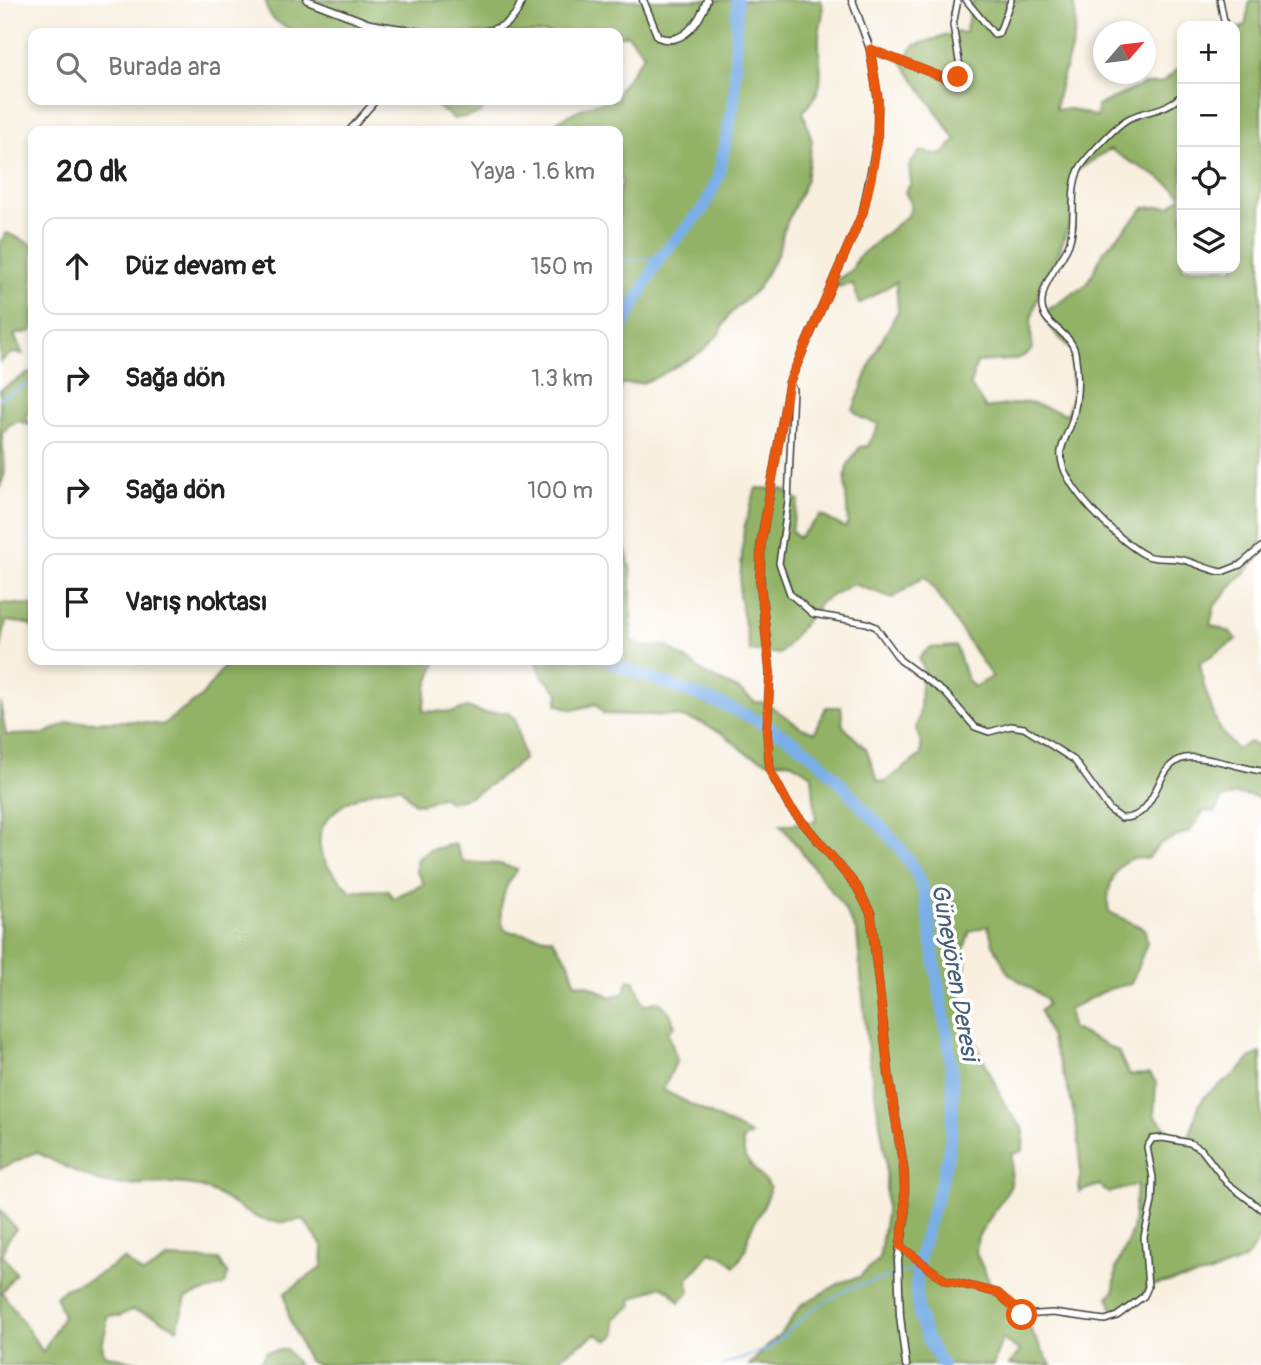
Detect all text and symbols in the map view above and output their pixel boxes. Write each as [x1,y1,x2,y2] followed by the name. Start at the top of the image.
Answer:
[1093,21,1156,84] north arrow
[1177,21,1240,273] map controls
[1177,21,1240,84] button: +
[28,28,623,105] search box
[52,48,90,86] icon: search
[108,51,221,83] text: Burada ara
[942,61,973,92] route end
[1177,84,1240,147] button: −
[1177,147,1240,210] button: locate
[56,153,127,190] text: 20 dk
[472,157,595,186] text: Yaya · 1.6 km
[1177,210,1240,273] button: layers
[58,247,96,285] icon: ahead
[125,250,276,282] text: Düz devam et
[530,252,593,281] text: 150 m
[58,359,96,397] icon: right
[125,362,225,394] text: Sağa dön
[531,364,593,393] text: 1.3 km
[58,471,96,509] icon: right
[125,474,225,506] text: Sağa dön
[527,476,593,505] text: 100 m
[58,583,96,621] icon: arrive
[125,586,267,618] text: Varış noktası
[925,882,985,1066] water label: Güneyören Deresi
[1006,1299,1037,1330] route start

